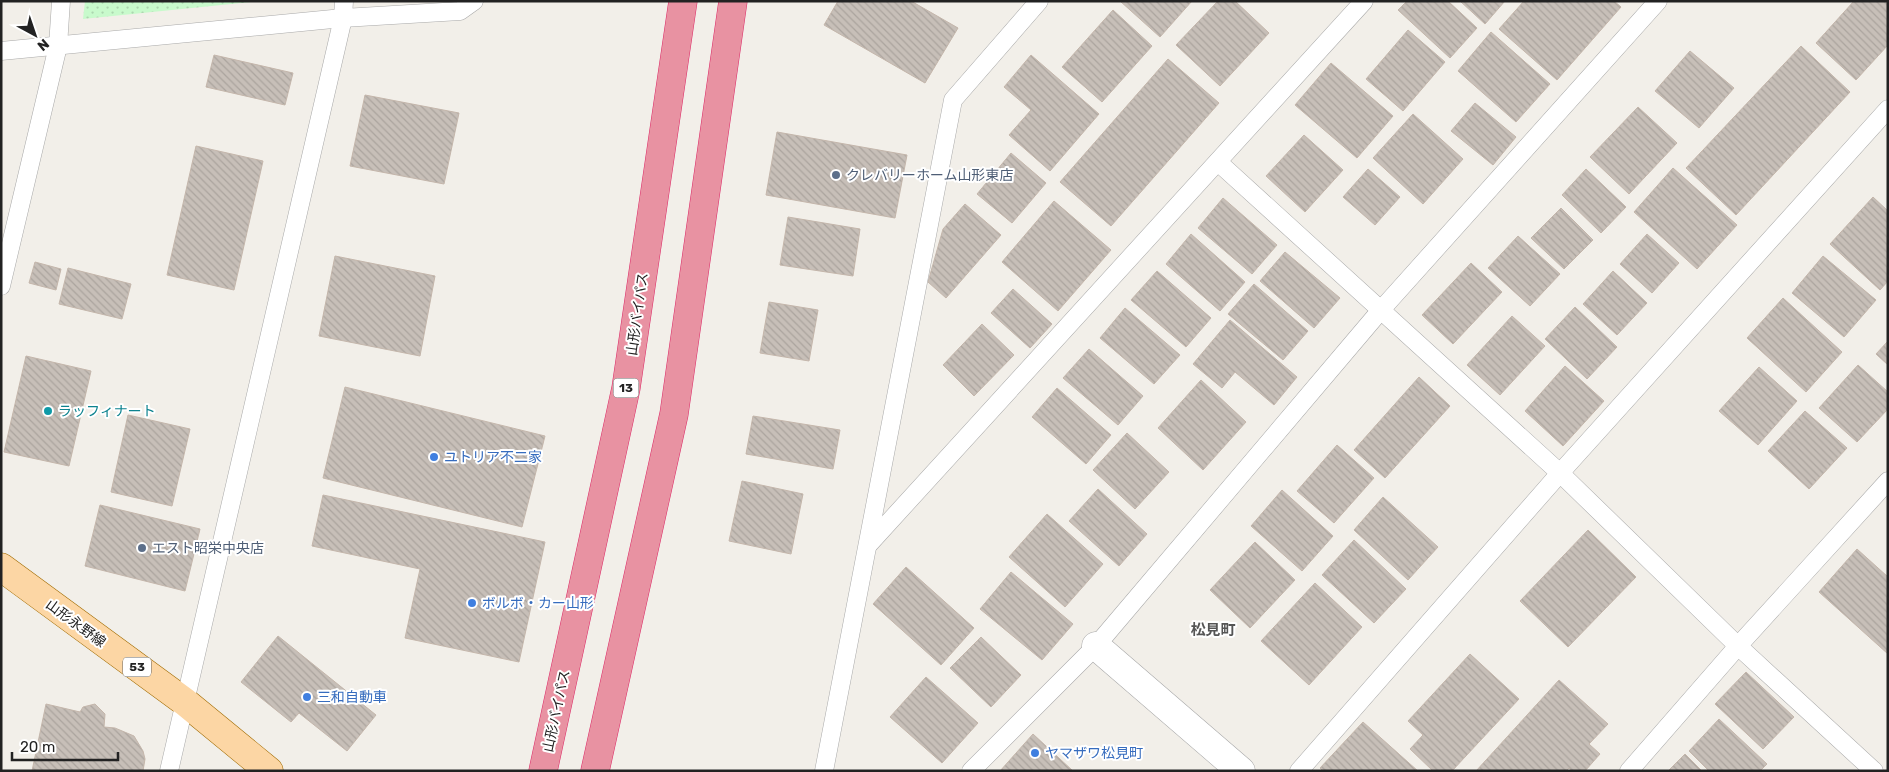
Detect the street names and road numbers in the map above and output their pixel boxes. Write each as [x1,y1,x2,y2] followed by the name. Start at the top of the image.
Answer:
[623,271,652,357] street label: 山形バイパス
[614,378,638,398] road number: 13
[42,596,109,651] street label: 山形永野線
[123,658,151,676] road number: 53
[539,668,574,754] street label: 山形バイパス

